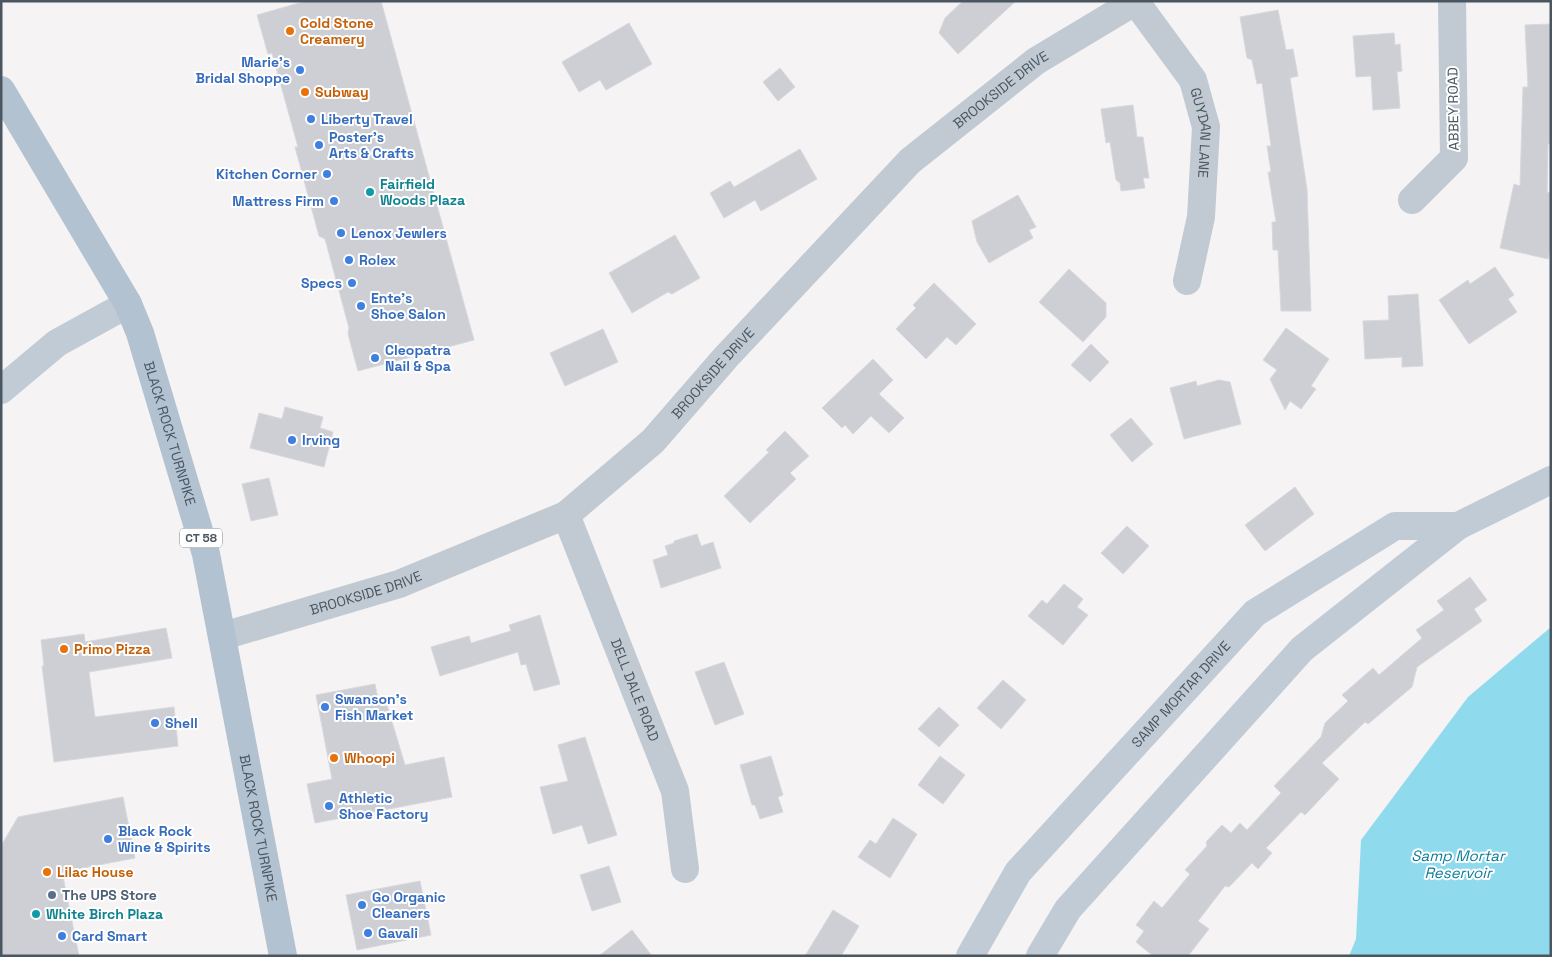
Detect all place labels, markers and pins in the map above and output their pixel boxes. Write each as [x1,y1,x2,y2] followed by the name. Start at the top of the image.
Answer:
[300,14,374,48] place label: Cold Stone Creamery
[284,25,296,37] marker: Cold Stone Creamery
[196,53,290,87] place label: Marie's Bridal Shoppe
[294,64,306,76] marker: Marie's Bridal Shoppe
[315,83,369,101] place label: Subway
[299,86,311,98] marker: Subway
[321,110,413,128] place label: Liberty Travel
[305,113,317,125] marker: Liberty Travel
[329,128,414,162] place label: Poster's Arts & Crafts
[313,139,325,151] marker: Poster's Arts & Crafts
[216,165,317,183] place label: Kitchen Corner
[321,168,333,180] marker: Kitchen Corner
[380,175,465,209] place label: Fairfield Woods Plaza
[364,186,376,198] marker: Fairfield Woods Plaza
[232,192,324,210] place label: Mattress Firm
[328,195,340,207] marker: Mattress Firm
[351,224,447,242] place label: Lenox Jewlers
[335,227,347,239] marker: Lenox Jewlers
[359,251,396,269] place label: Rolex
[343,254,355,266] marker: Rolex
[301,274,342,292] place label: Specs
[346,277,358,289] marker: Specs
[371,289,446,323] place label: Ente's Shoe Salon
[355,300,367,312] marker: Ente's Shoe Salon
[385,341,451,375] place label: Cleopatra Nail & Spa
[369,352,381,364] marker: Cleopatra Nail & Spa
[302,431,340,449] place label: Irving
[286,434,298,446] marker: Irving
[74,640,151,658] place label: Primo Pizza
[58,643,70,655] marker: Primo Pizza
[335,690,413,724] place label: Swanson's Fish Market
[319,701,331,713] marker: Swanson's Fish Market
[165,714,198,732] place label: Shell
[149,717,161,729] marker: Shell
[344,749,395,767] place label: Whoopi
[328,752,340,764] marker: Whoopi
[339,789,428,823] place label: Athletic Shoe Factory
[323,800,335,812] marker: Athletic Shoe Factory
[118,822,211,856] place label: Black Rock Wine & Spirits
[102,833,114,845] marker: Black Rock Wine & Spirits
[57,863,134,881] place label: Lilac House
[41,866,53,878] marker: Lilac House
[62,886,157,904] place label: The UPS Store
[372,888,446,922] place label: Go Organic Cleaners
[46,889,58,901] marker: The UPS Store
[356,899,368,911] marker: Go Organic Cleaners
[46,905,163,923] place label: White Birch Plaza
[30,908,42,920] marker: White Birch Plaza
[378,924,418,942] place label: Gavali
[72,927,147,945] place label: Card Smart
[362,927,374,939] marker: Gavali
[56,930,68,942] marker: Card Smart

